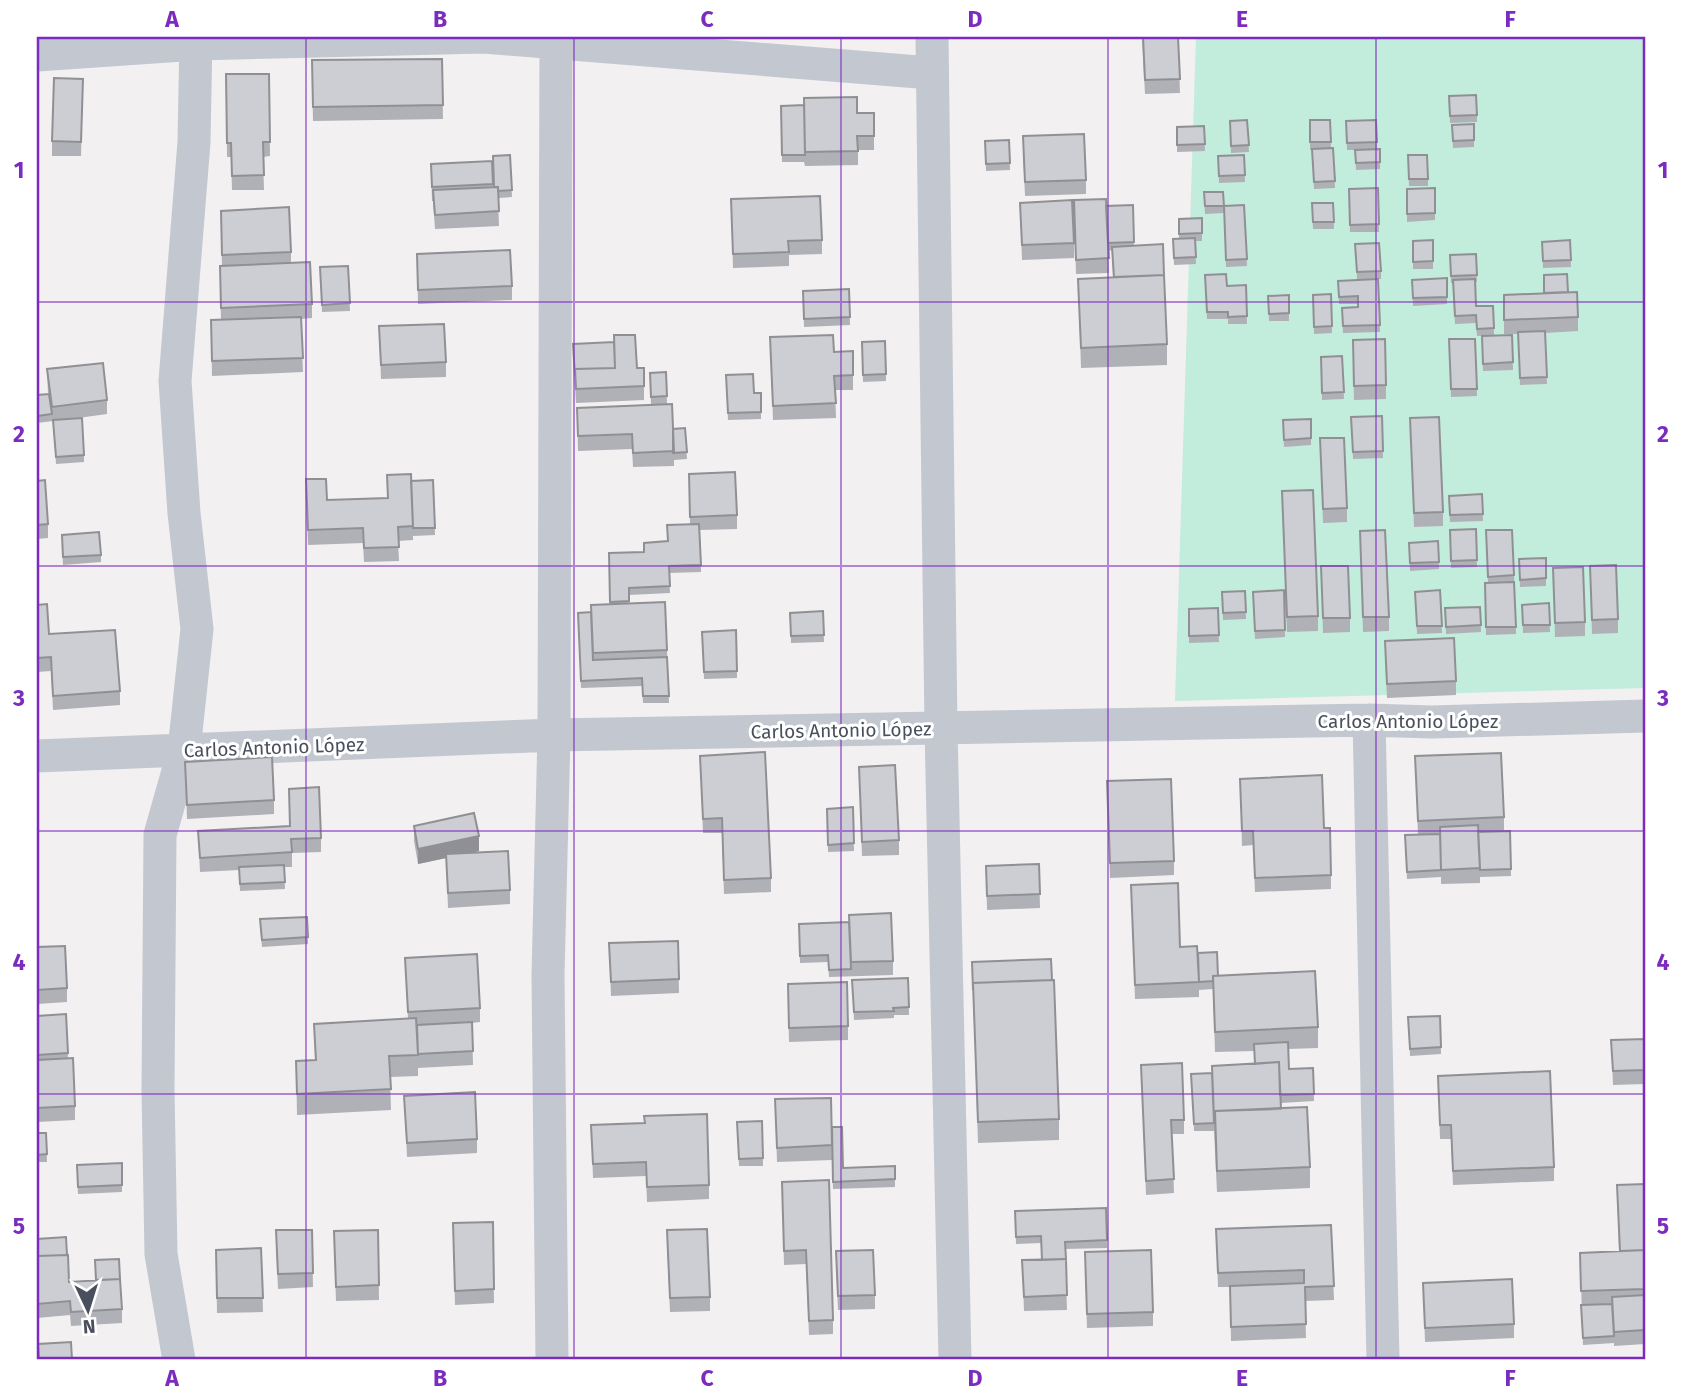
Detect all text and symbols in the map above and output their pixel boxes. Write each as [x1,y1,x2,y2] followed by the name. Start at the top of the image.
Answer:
[164,5,179,33] text: A
[433,5,447,33] text: B
[700,5,714,33] text: C
[968,5,983,33] text: D
[1236,5,1248,33] text: E
[1504,5,1516,33] text: F
[14,156,24,184] text: 1
[1658,156,1668,184] text: 1
[13,420,25,448] text: 2
[1657,420,1669,448] text: 2
[12,684,25,712] text: 3
[1656,684,1669,712] text: 3
[1318,710,1498,733] street label: Carlos Antonio López
[750,717,932,744] street label: Carlos Antonio López
[183,733,365,762] street label: Carlos Antonio López
[13,948,26,976] text: 4
[1657,948,1670,976] text: 4
[13,1212,25,1240] text: 5
[1657,1212,1669,1240] text: 5
[52,1274,122,1344] north arrow
[82,1315,96,1338] text: N
[164,1364,179,1392] text: A
[433,1364,447,1392] text: B
[700,1364,714,1392] text: C
[968,1364,983,1392] text: D
[1236,1364,1248,1392] text: E
[1504,1364,1516,1392] text: F

